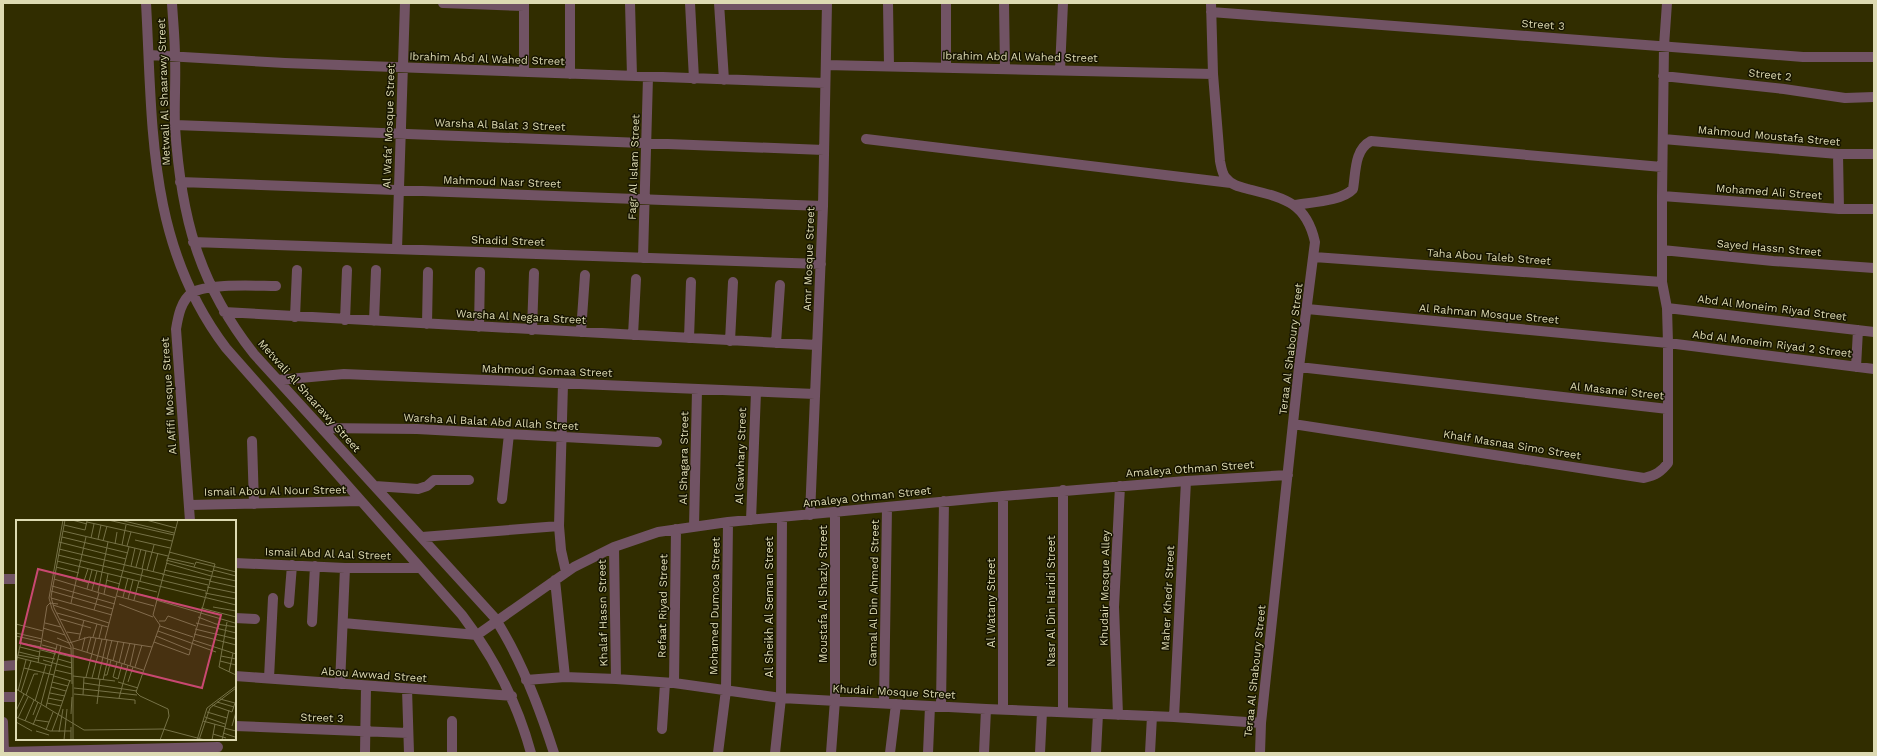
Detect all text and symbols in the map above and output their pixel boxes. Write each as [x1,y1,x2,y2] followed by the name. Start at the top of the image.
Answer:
[1521,17,1565,33] street label: Street 3
[155,18,173,166] street label: Metwali Al Shaarawy Street
[942,49,1098,65] street label: Ibrahim Abd Al Wahed Street
[409,50,565,68] street label: Ibrahim Abd Al Wahed Street
[380,63,398,189] street label: Al Wafa' Mosque Street
[1748,66,1792,84] street label: Street 2
[626,114,642,220] street label: Fagr Al Islam Street
[434,116,566,134] street label: Warsha Al Balat 3 Street
[1697,123,1841,149] street label: Mahmoud Moustafa Street
[443,173,562,191] street label: Mahmoud Nasr Street
[1715,182,1823,202] street label: Mohamed Ali Street
[801,206,817,311] street label: Amr Mosque Street
[471,233,545,249] street label: Shadid Street
[1716,237,1822,259] street label: Sayed Hassn Street
[1427,246,1552,268] street label: Taha Abou Taleb Street
[1276,282,1306,416] street label: Teraa Al Shaboury Street
[1697,292,1848,324] street label: Abd Al Moneim Riyad Street
[1419,301,1560,327] street label: Al Rahman Mosque Street
[456,307,587,327] street label: Warsha Al Negara Street
[1692,328,1853,360] street label: Abd Al Moneim Riyad 2 Street
[158,337,180,455] street label: Al Afifi Mosque Street
[255,337,363,455] street label: Metwali Al Shaarawy Street
[481,362,613,380] street label: Mahmoud Gomaa Street
[1569,380,1665,402] street label: Al Masanei Street
[733,407,749,505] street label: Al Gawhary Street
[403,411,579,433] street label: Warsha Al Balat Abd Allah Street
[677,411,691,505] street label: Al Shagara Street
[1442,428,1582,462] street label: Khalf Masnaa Simo Street
[1125,458,1255,480] street label: Amaleya Othman Street
[204,483,347,499] street label: Ismail Abou Al Nour Street
[802,484,932,510] street label: Amaleya Othman Street
[866,519,882,666] street label: Gamal Al Din Ahmed Street
[16,520,236,740] inset map
[817,525,830,663] street label: Moustafa Al Shazly Street
[1097,530,1113,646] street label: Khudair Mosque Alley
[1045,535,1058,667] street label: Nasr Al Din Haridi Street
[763,536,776,678] street label: Al Sheikh Al Seman Street
[707,537,723,675] street label: Mohamed Dumooa Street
[265,545,392,563] street label: Ismail Abd Al Aal Street
[1159,545,1177,651] street label: Maher Khedr Street
[656,554,670,658] street label: Refaat Riyad Street
[985,558,998,648] street label: Al Watany Street
[596,559,610,667] street label: Khalaf Hassn Street
[1242,604,1268,738] street label: Teraa Al Shaboury Street
[321,665,428,685] street label: Abou Awwad Street
[832,682,956,702] street label: Khudair Mosque Street
[300,711,344,725] street label: Street 3

